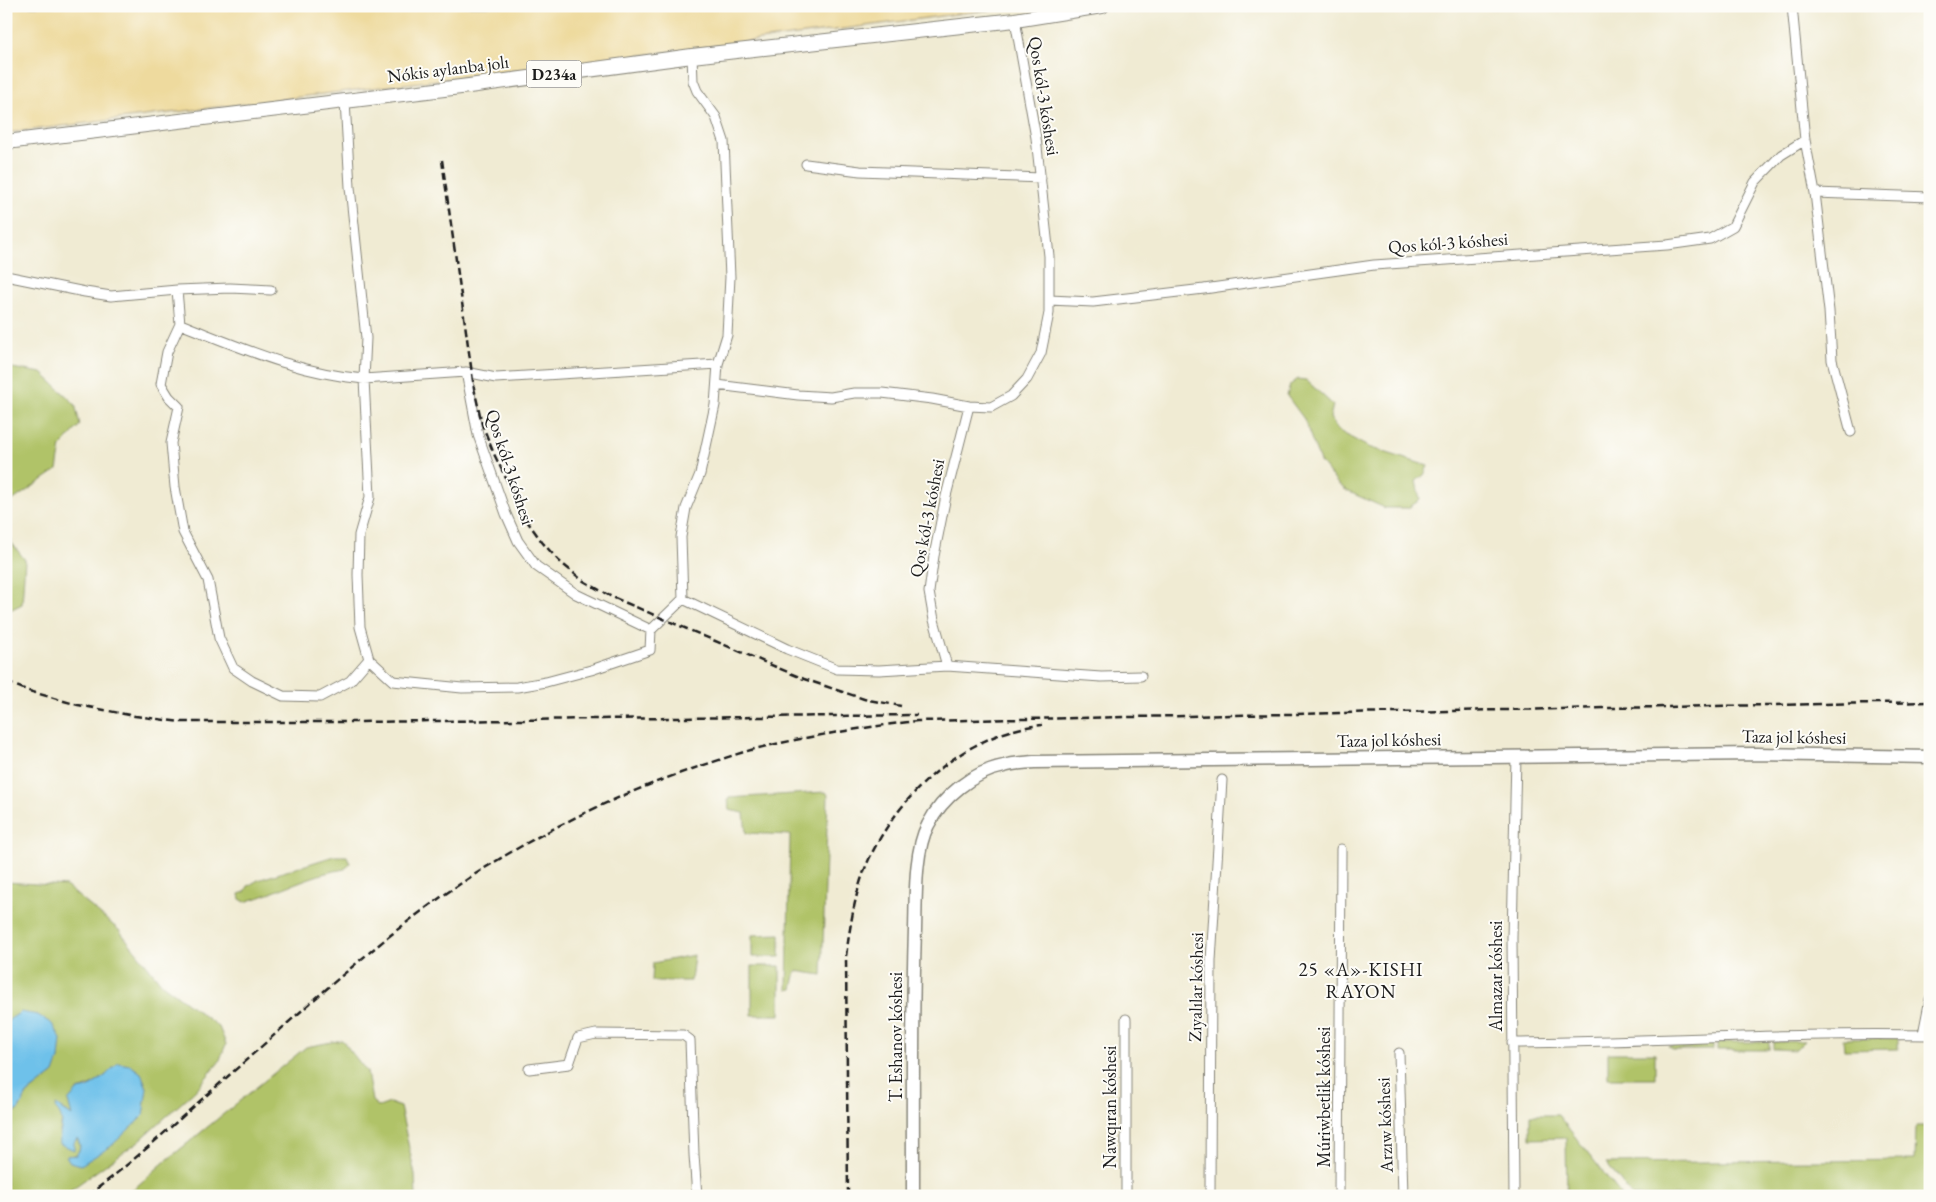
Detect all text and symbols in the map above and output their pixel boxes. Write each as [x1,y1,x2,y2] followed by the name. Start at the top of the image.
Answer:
[1024,35,1065,158] street label: Qos kól-3 kóshesi
[386,50,511,87] street label: Nókis aylanba jolı
[526,61,582,88] road number: D234a
[1387,227,1509,258] street label: Qos kól-3 kóshesi
[481,406,540,528] street label: Qos kól-3 kóshesi
[904,456,949,579] street label: Qos kól-3 kóshesi
[1741,724,1847,749] street label: Taza jol kóshesi
[1336,727,1442,752] street label: Taza jol kóshesi
[1484,920,1507,1032] street label: Almazar kóshesi
[1183,931,1208,1042] street label: Zıyalılar kóshesi
[1298,957,1424,1004] district label: 25 «A»-KISHI RAYON
[884,971,907,1102] street label: T. Eshanov kóshesi
[1312,1026,1335,1167] street label: Múriwbetlik kóshesi
[1098,1045,1121,1168] street label: Nawqıran kóshesi
[1371,1076,1398,1174] street label: Arzıw kóshesi

